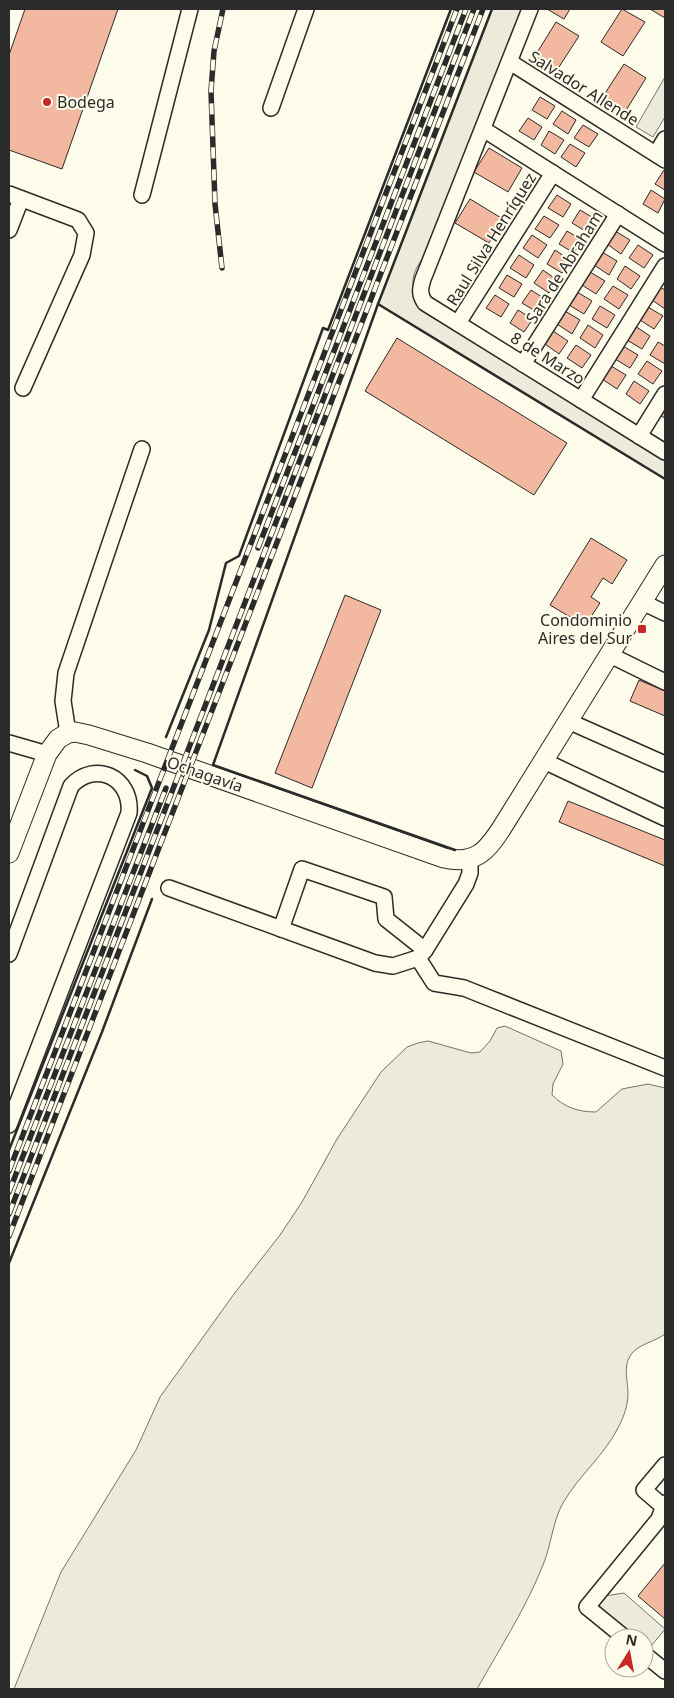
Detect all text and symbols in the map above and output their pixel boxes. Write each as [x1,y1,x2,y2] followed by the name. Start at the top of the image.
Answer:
[525,45,643,131] street label: Salvador Allende
[57,91,115,113] place label: Bodega
[41,96,53,108] marker: Bodega
[441,168,541,310] street label: Raul Silva Henríquez
[520,206,608,328] street label: Sara de Abraham
[507,327,589,389] street label: 8 de Marzo
[538,609,632,649] place label: Condominio Aires del Sur
[636,623,648,635] marker: Condominio Aires del Sur
[164,751,246,797] street label: Ochagavía
[604,1628,654,1678] north arrow
[624,1629,639,1650] text: N

